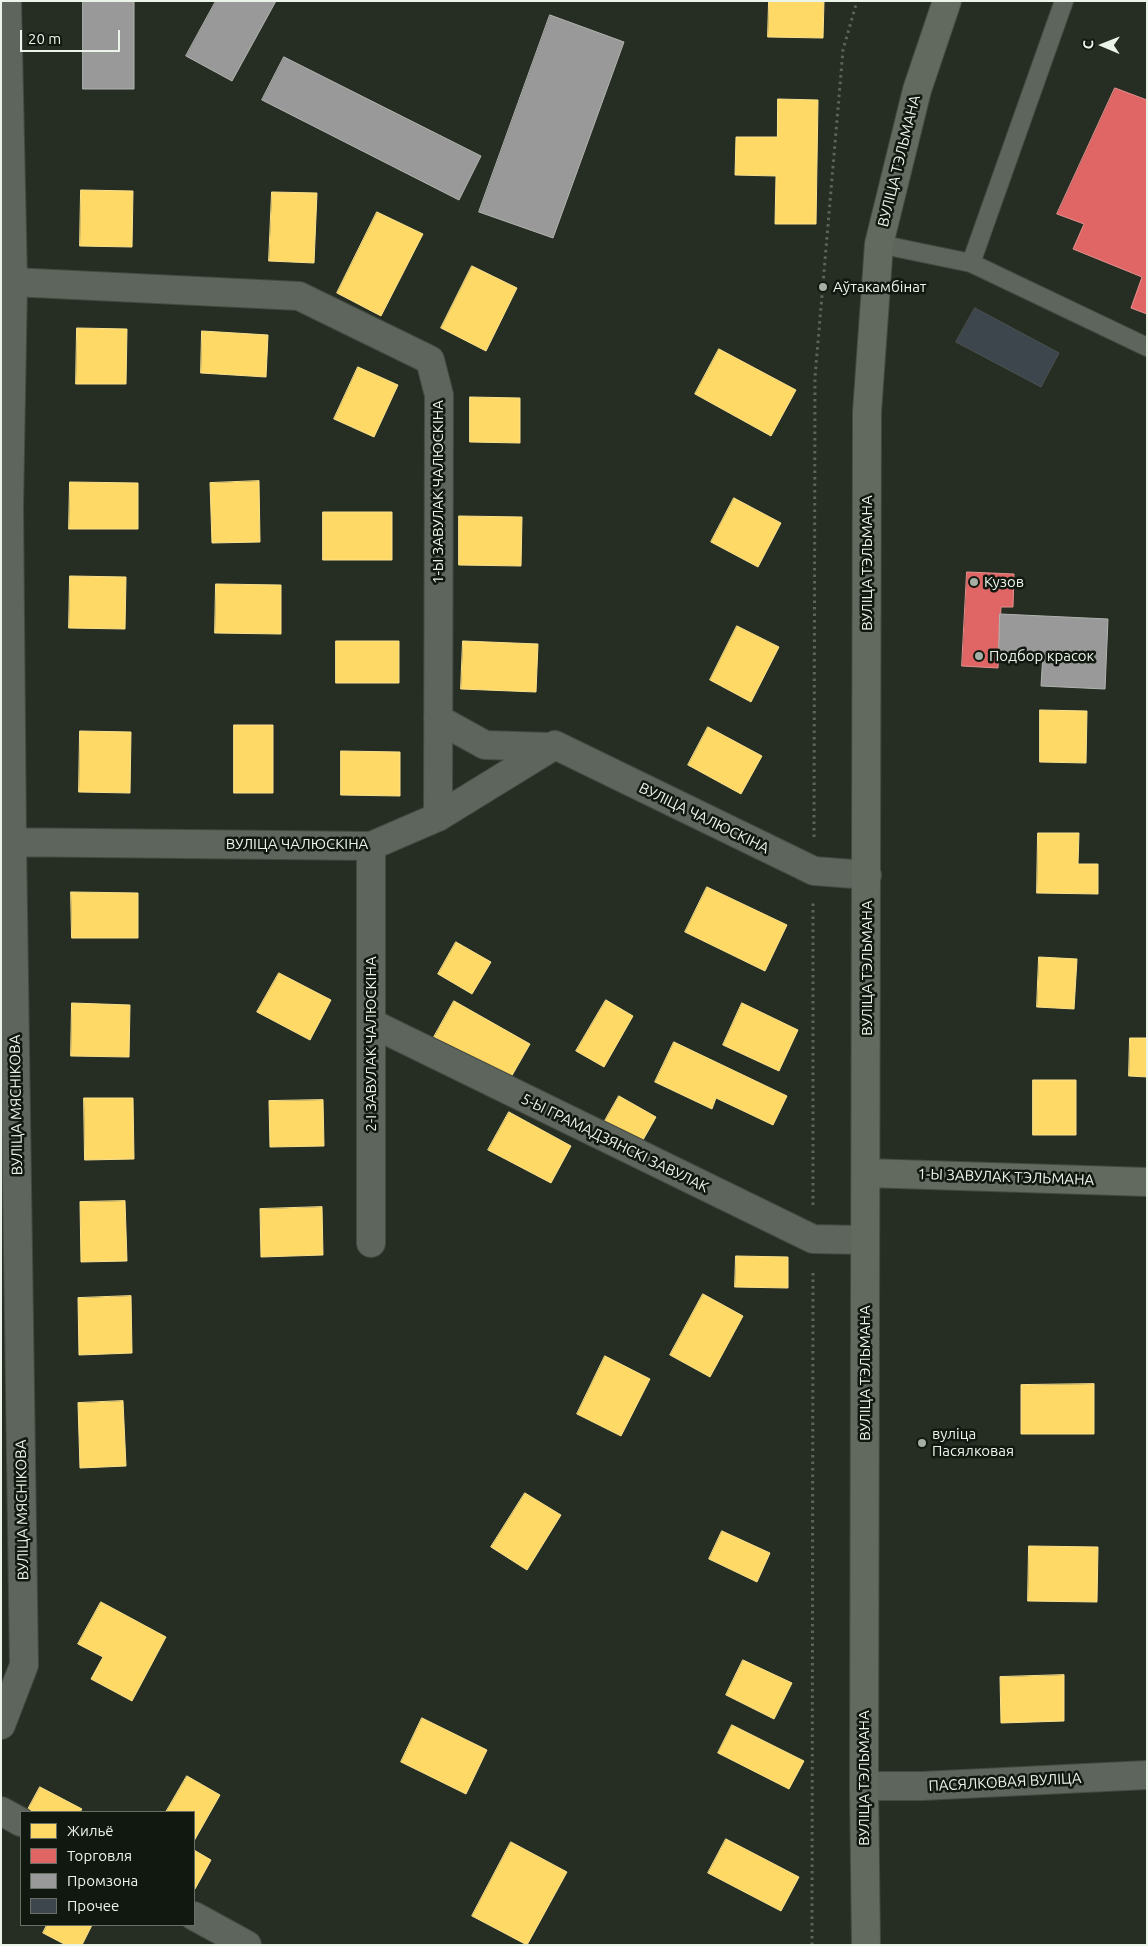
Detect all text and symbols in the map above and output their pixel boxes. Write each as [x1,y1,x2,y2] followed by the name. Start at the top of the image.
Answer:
[22,20,122,52] scale bar
[1078,20,1128,70] north arrow
[28,30,61,47] text: 20 m
[1080,40,1096,49] text: С
[874,93,924,229] street label: ВУЛІЦА ТЭЛЬМАНА
[833,278,927,296] place label: Аўтакамбінат
[817,281,829,293] marker: Аўтакамбінат
[429,400,447,584] street label: 1-Ы ЗАВУЛАК ЧАЛЮСКІНА
[858,495,876,631] street label: ВУЛІЦА ТЭЛЬМАНА
[984,573,1024,591] place label: Кузов
[968,576,980,588] marker: Кузов
[989,647,1094,665] place label: Подбор красок
[973,650,985,662] marker: Подбор красок
[636,779,772,857] street label: ВУЛІЦА ЧАЛЮСКІНА
[226,835,368,853] street label: ВУЛІЦА ЧАЛЮСКІНА
[858,900,876,1036] street label: ВУЛІЦА ТЭЛЬМАНА
[362,956,380,1132] street label: 2-І ЗАВУЛАК ЧАЛЮСКІНА
[6,1034,26,1176] street label: ВУЛІЦА МЯСНІКОВА
[518,1090,712,1196] street label: 5-Ы ГРАМАДЗЯНСКІ ЗАВУЛАК
[917,1165,1095,1189] street label: 1-Ы ЗАВУЛАК ТЭЛЬМАНА
[856,1305,874,1441] street label: ВУЛІЦА ТЭЛЬМАНА
[932,1425,1014,1460] place label: вуліца Пасялковая
[916,1437,928,1449] marker: вуліца Пасялковая
[12,1439,32,1581] street label: ВУЛІЦА МЯСНІКОВА
[855,1710,873,1846] street label: ВУЛІЦА ТЭЛЬМАНА
[928,1769,1082,1795] street label: ПАСЯЛКОВАЯ ВУЛІЦА
[20,1811,195,1926] legend
[67,1822,114,1839] text: Жильё
[67,1847,132,1864] text: Торговля
[67,1872,138,1889] text: Промзона
[67,1897,119,1914] text: Прочее

